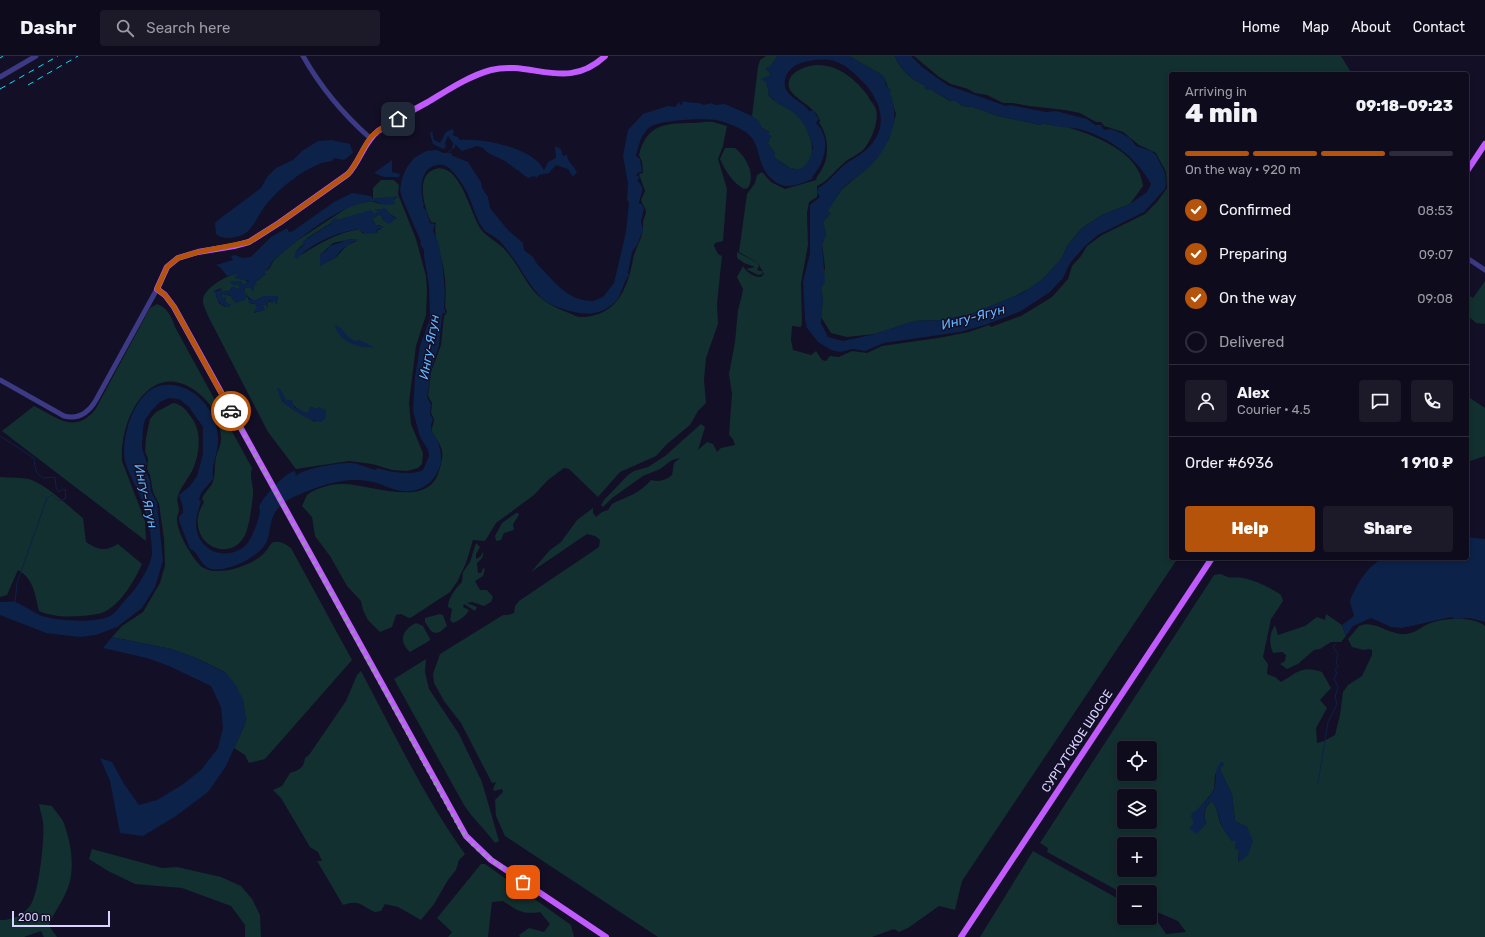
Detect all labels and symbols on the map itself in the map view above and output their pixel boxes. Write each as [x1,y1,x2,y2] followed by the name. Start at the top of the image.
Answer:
[381,102,415,136] pin
[939,301,1007,333] water label: Ингу-Ягун
[416,313,442,381] water label: Ингу-Ягун
[211,391,251,431] courier
[131,462,161,530] water label: Ингу-Ягун
[1039,687,1115,795] street label: СУРГУТСКОЕ ШОССЕ
[506,865,540,899] pin
[12,909,110,928] scale bar

